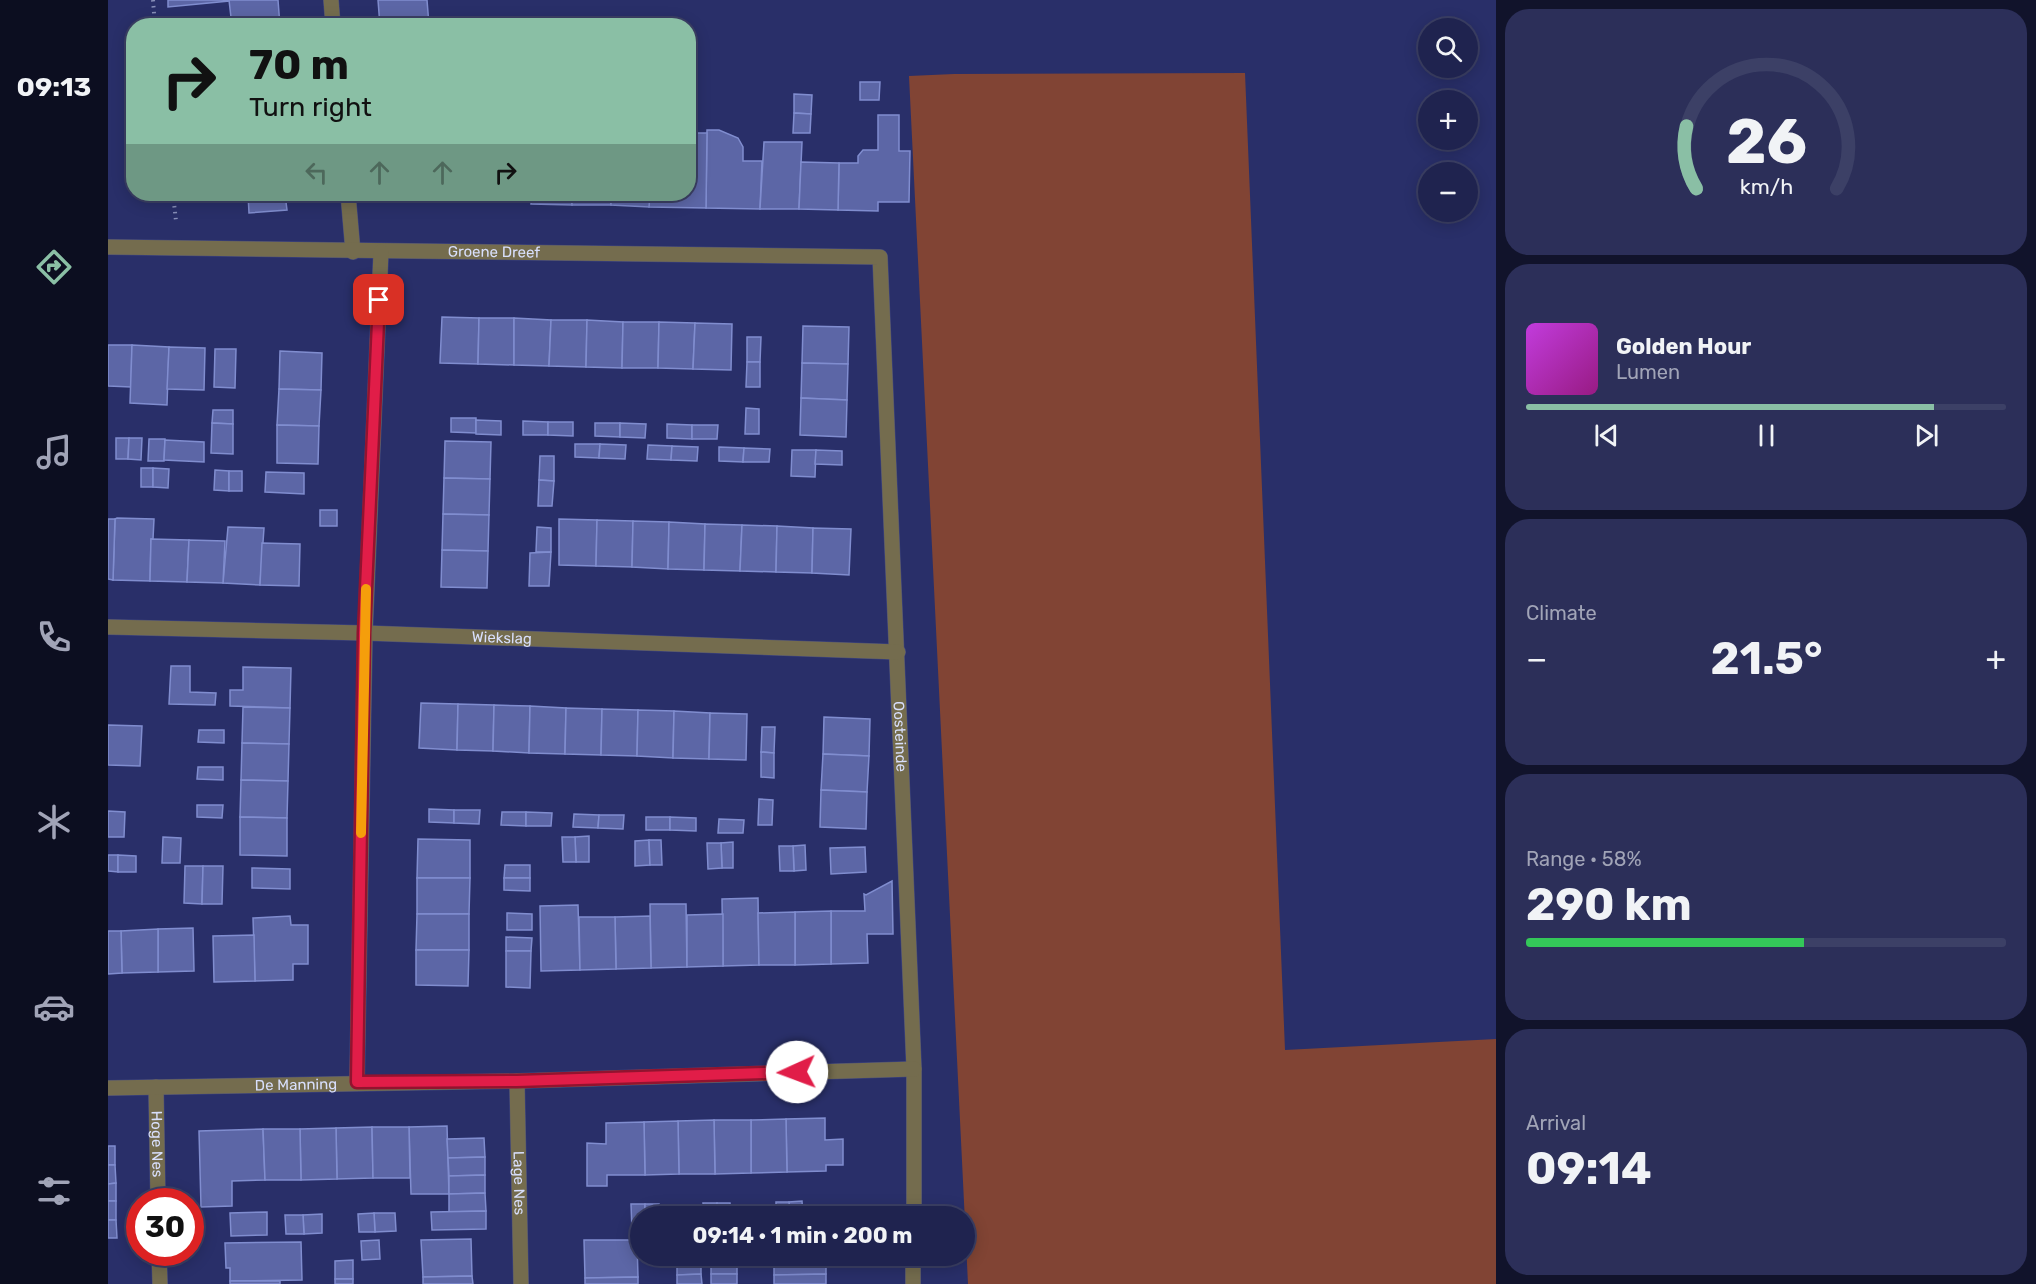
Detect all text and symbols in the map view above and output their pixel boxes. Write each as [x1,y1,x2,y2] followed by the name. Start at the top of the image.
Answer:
[1418,18,1478,222] map controls
[1418,18,1478,78] button: search
[249,40,349,90] text: 70 m
[150,42,228,120] icon: right
[17,71,91,103] text: 09:13
[1418,90,1478,150] button: +
[249,91,372,123] text: Turn right
[1725,105,1807,179] text: 26
[300,156,333,189] icon: left
[363,156,396,189] icon: ahead
[426,156,459,189] icon: ahead
[489,156,522,189] icon: right
[1418,162,1478,222] button: −
[1739,174,1793,199] text: km/h
[448,242,541,262] street label: Groene Dreef
[33,246,75,288] icon: directions
[353,274,404,325] pin
[362,283,395,316] icon: arrive
[1616,333,1751,360] text: Golden Hour
[1616,360,1680,384] text: Lumen
[1590,419,1623,452] icon: previous
[1750,419,1783,452] icon: pause
[1910,419,1943,452] icon: next
[33,431,75,473] icon: music
[1526,601,1597,625] text: Climate
[33,616,75,658] icon: phone
[471,628,532,648] street label: Wiekslag
[1710,632,1822,685] text: 21.5°
[1526,639,1547,678] text: −
[1985,639,2006,678] text: +
[890,701,911,772] street label: Oosteinde
[33,801,75,843] icon: climate
[1526,847,1642,871] text: Range · 58%
[1526,878,1692,931] text: 290 km
[33,986,75,1028] icon: car
[765,1040,829,1104] position arrow
[255,1075,337,1094] street label: De Manning
[147,1110,167,1178] street label: Hoge Nes
[1526,1111,1586,1135] text: Arrival
[1526,1142,1652,1195] text: 09:14
[509,1151,529,1216] street label: Lage Nes
[33,1170,75,1212] icon: filters
[126,1188,204,1266] speed limit sign: 30
[693,1222,912,1249] text: 09:14 · 1 min · 200 m

